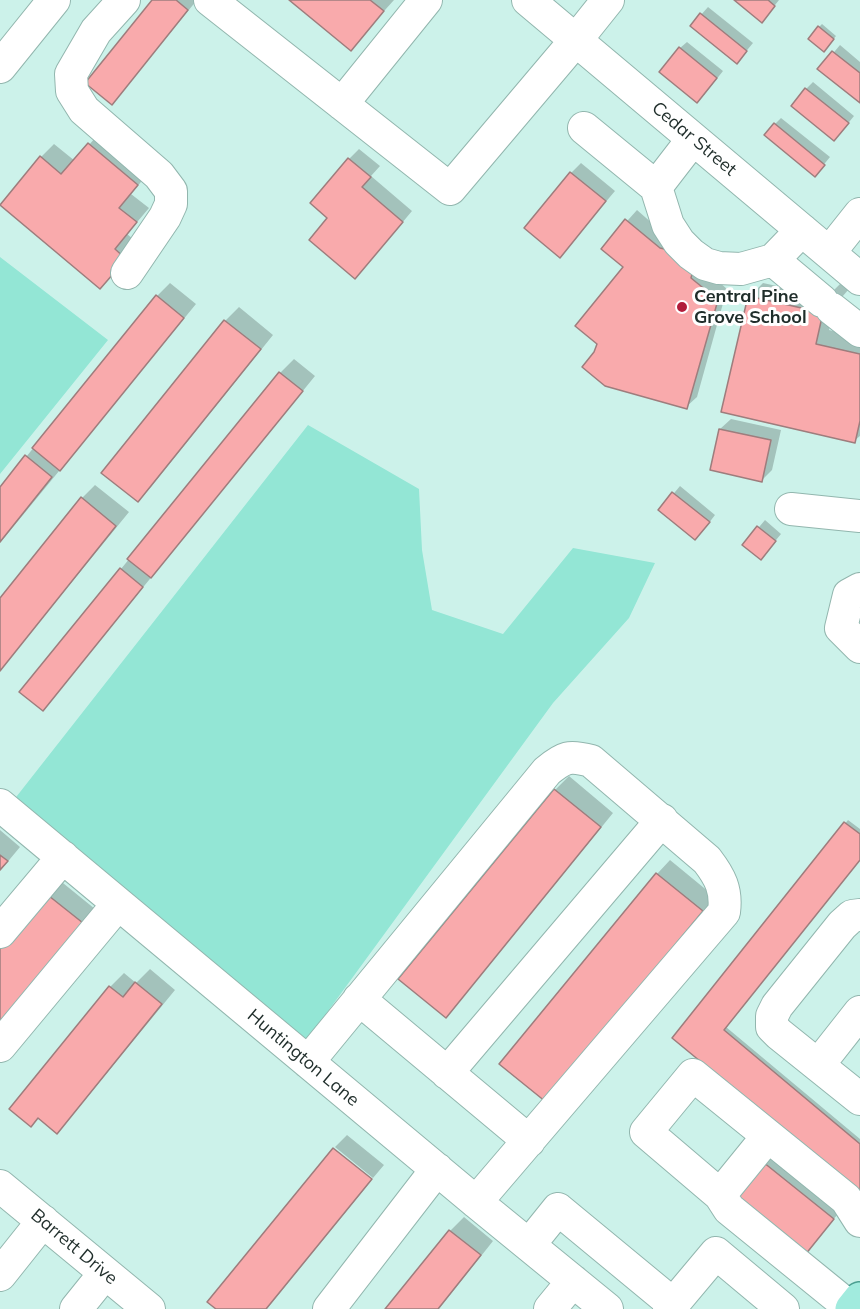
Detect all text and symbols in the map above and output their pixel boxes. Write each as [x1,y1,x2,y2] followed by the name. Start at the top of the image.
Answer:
[647,97,741,181] street label: Cedar Street
[694,286,807,328] place label: Central Pine Grove School
[675,300,689,314] marker: Central Pine Grove School
[243,1005,363,1111] street label: Huntington Lane
[26,1205,122,1289] street label: Barrett Drive

